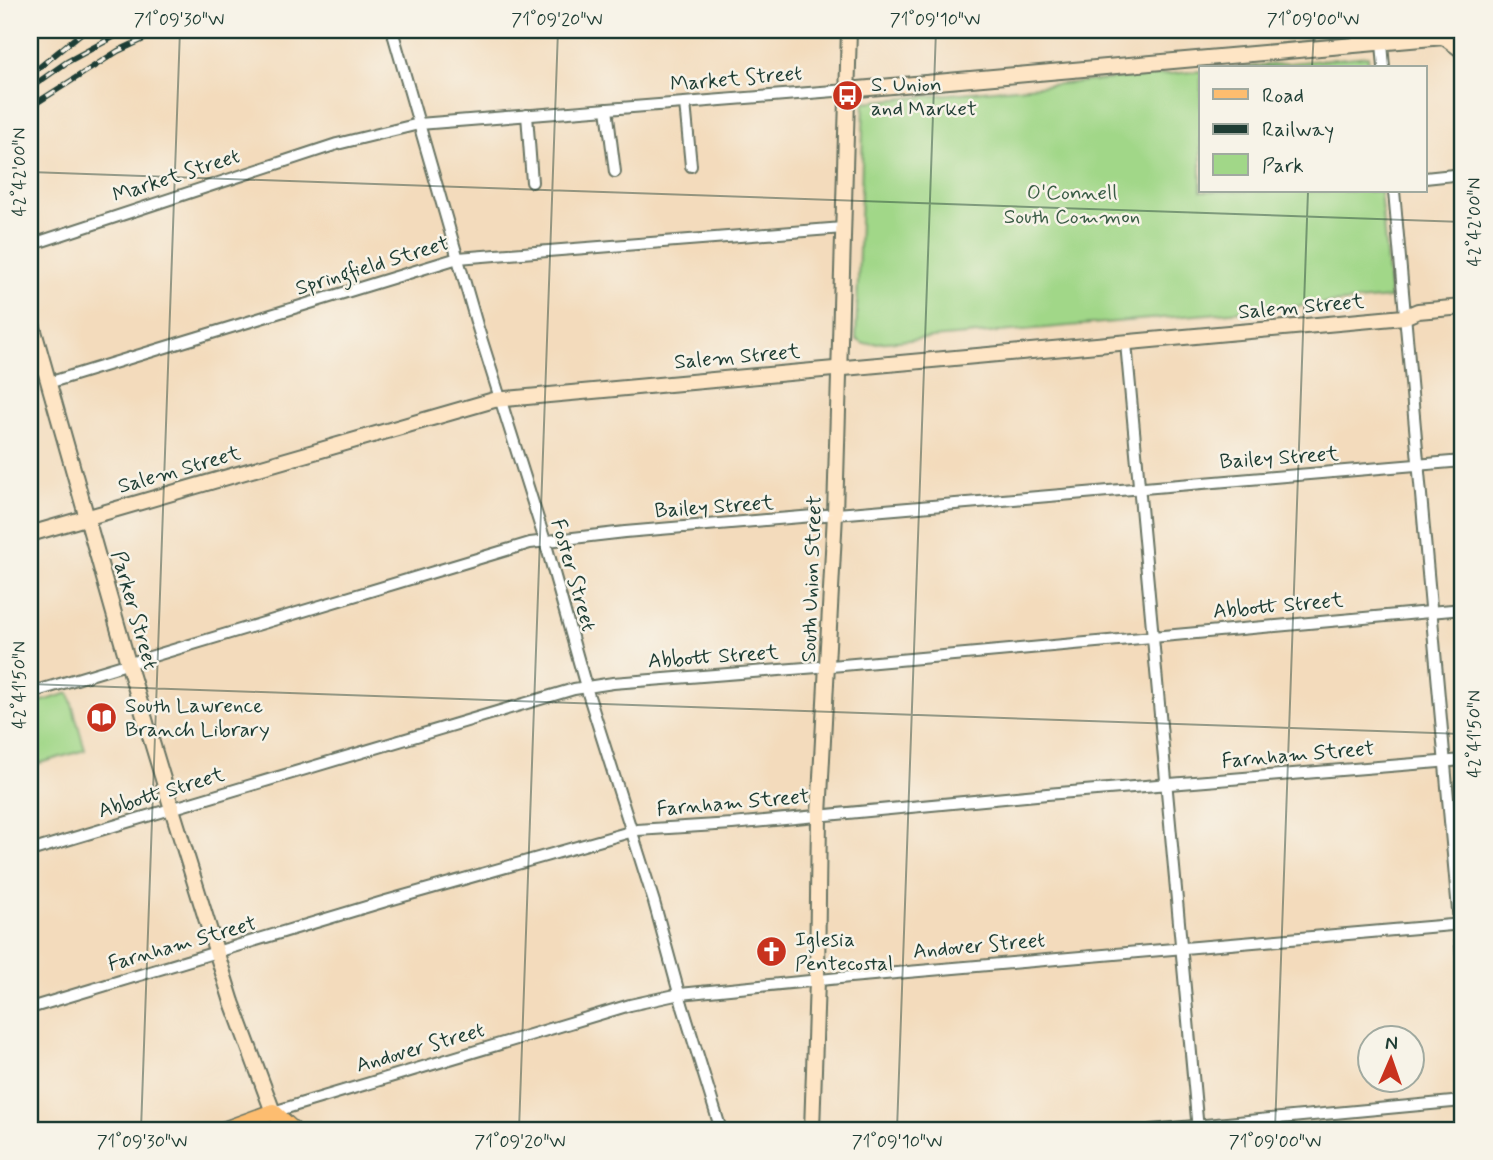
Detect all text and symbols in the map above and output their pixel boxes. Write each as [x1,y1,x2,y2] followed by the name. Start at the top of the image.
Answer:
[134,8,224,32] text: 71°09'30"W
[511,8,603,32] text: 71°09'20"W
[890,8,980,32] text: 71°09'10"W
[1267,8,1359,32] text: 71°09'00"W
[669,59,803,99] street label: Market Street
[1199,66,1426,192] legend
[871,71,977,123] place label: S. Union and Market
[831,79,865,113] bus stop icon: S. Union and Market
[1262,82,1304,110] text: Road
[1262,116,1334,144] text: Railway
[8,128,32,216] text: 42°42'00"N
[109,142,244,210] street label: Market Street
[1262,152,1304,180] text: Park
[1463,178,1487,266] text: 42°42'00"N
[1004,179,1140,231] park label: O'Connell South Common
[292,229,453,305] street label: Springfield Street
[1237,287,1366,326] street label: Salem Street
[673,337,802,376] street label: Salem Street
[115,439,244,501] street label: Salem Street
[1218,440,1340,476] street label: Bailey Street
[653,489,775,525] street label: Bailey Street
[795,495,829,663] street label: South Union Street
[544,516,603,635] street label: Foster Street
[104,548,164,673] street label: Parker Street
[1212,586,1345,626] street label: Abbott Street
[647,638,780,676] street label: Abbott Street
[8,641,32,729] text: 42°41'50"N
[1463,690,1487,778] text: 42°41'50"N
[125,692,270,744] place label: South Lawrence Branch Library
[85,700,119,734] library icon: South Lawrence Branch Library
[1221,734,1376,776] street label: Farnham Street
[95,760,229,825] street label: Abbott Street
[656,782,811,824] street label: Farnham Street
[105,909,260,979] street label: Farnham Street
[795,926,893,978] place label: Iglesia Pentecostal
[912,926,1047,966] street label: Andover Street
[755,934,789,968] church icon: Iglesia Pentecostal
[353,1016,488,1080] street label: Andover Street
[1356,1024,1426,1094] north arrow
[1385,1031,1398,1056] text: N
[97,1130,187,1154] text: 71°09'30"W
[474,1130,566,1154] text: 71°09'20"W
[852,1130,942,1154] text: 71°09'10"W
[1229,1130,1321,1154] text: 71°09'00"W

